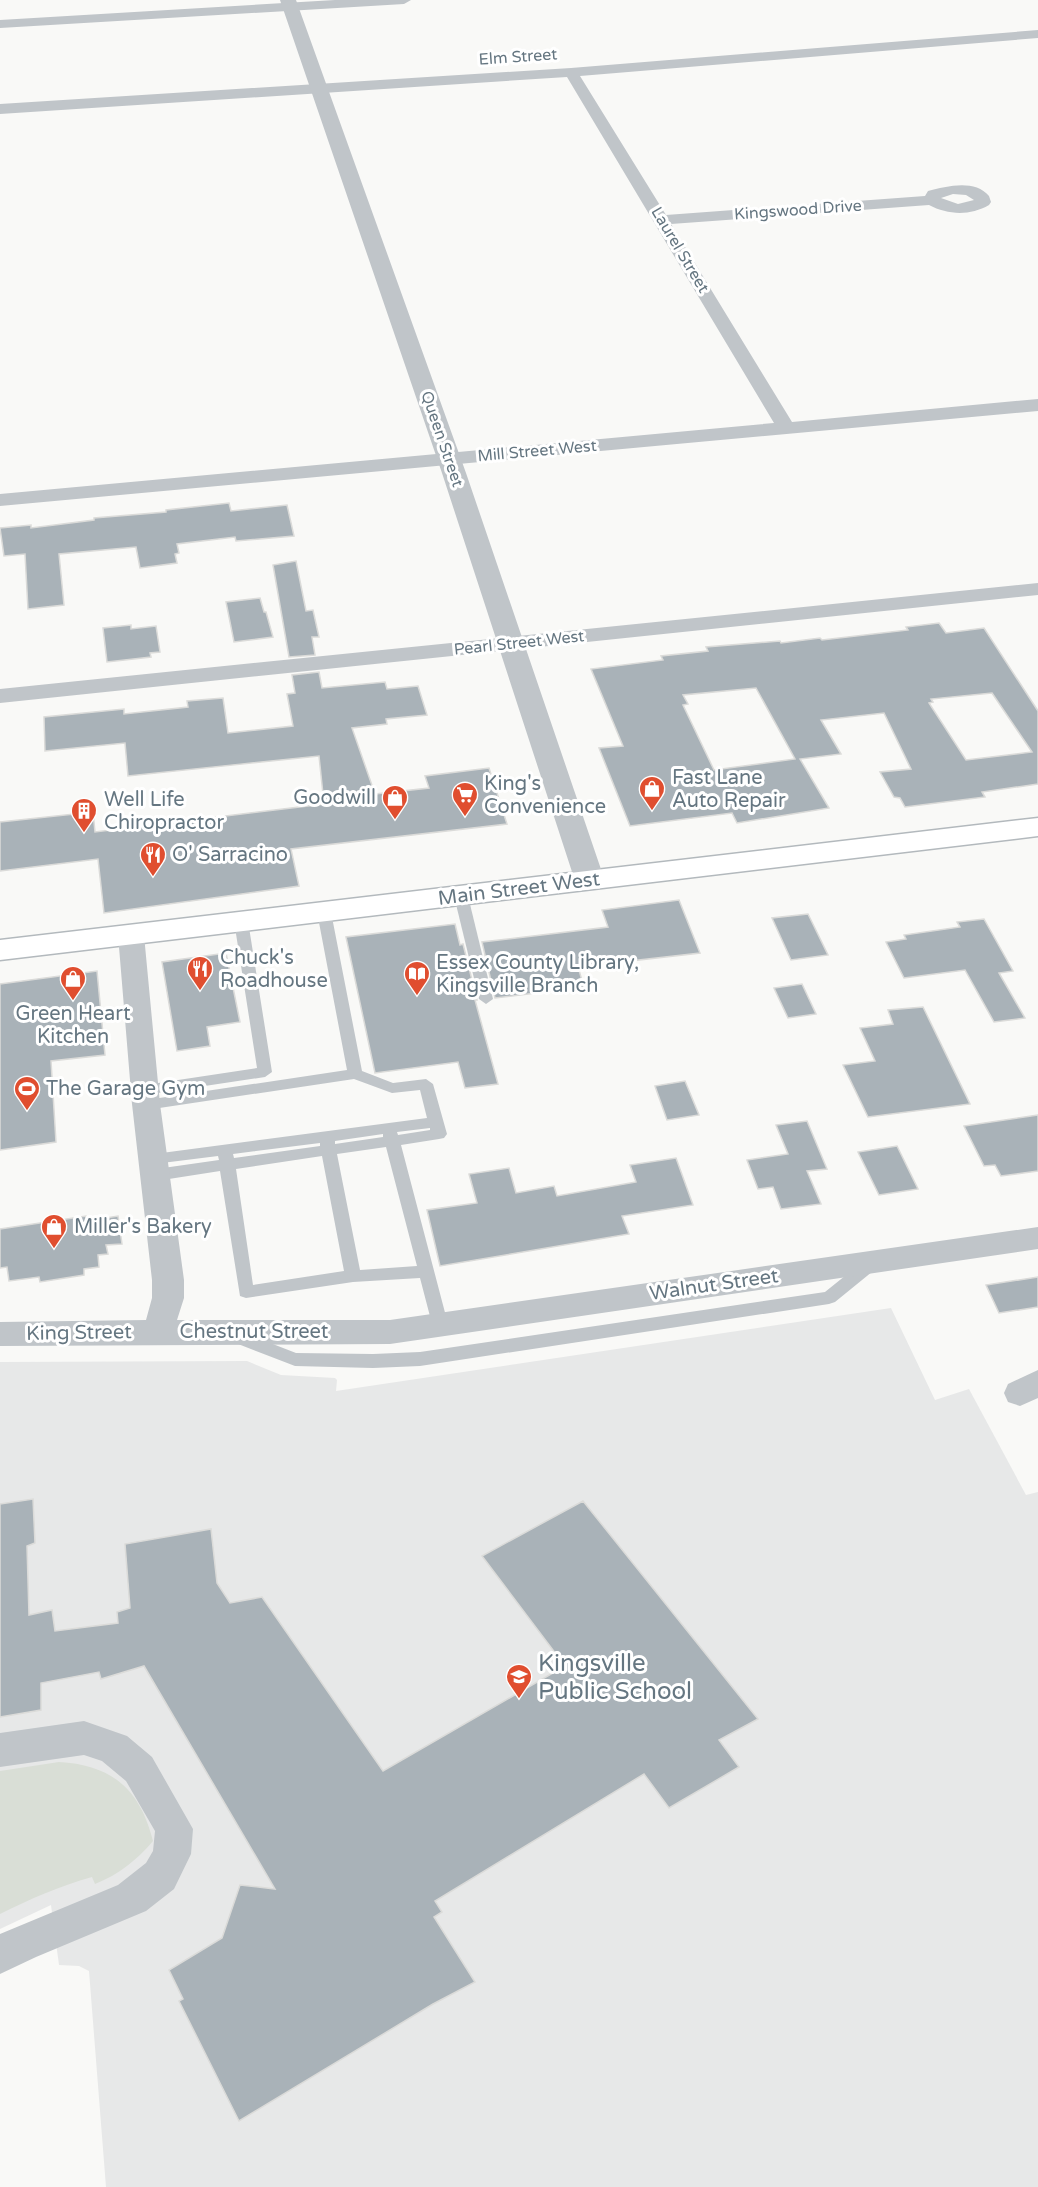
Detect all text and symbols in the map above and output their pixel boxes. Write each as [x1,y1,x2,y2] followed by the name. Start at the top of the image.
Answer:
[478,44,558,70] street label: Elm Street
[734,196,862,224] street label: Kingswood Drive
[647,203,713,297] street label: Laurel Street
[416,388,468,490] street label: Queen Street
[477,436,597,466] street label: Mill Street West
[453,626,585,660] street label: Pearl Street West
[672,766,786,813] place label: Fast Lane Auto Repair
[484,772,606,819] place label: King's Convenience
[637,774,667,812] shop icon: Fast Lane Auto Repair
[450,780,480,818] supermarket icon: King's Convenience
[380,783,410,821] shop icon: Goodwill
[293,786,376,810] place label: Goodwill
[104,788,224,835] place label: Well Life Chiropractor
[69,796,99,834] building icon: Well Life Chiropractor
[138,840,168,878] restaurant icon: O' Sarracino
[172,843,288,867] place label: O' Sarracino
[437,867,602,911] street label: Main Street West
[220,946,328,993] place label: Chuck's Roadhouse
[436,951,639,998] place label: Essex County Library, Kingsville Branch
[185,954,215,992] restaurant icon: Chuck's Roadhouse
[402,959,432,997] library icon: Essex County Library, Kingsville Branch
[58,964,88,1002] shop icon: Green Heart Kitchen
[15,1002,131,1049] place label: Green Heart Kitchen
[12,1074,42,1112] sports icon: The Garage Gym
[46,1077,205,1101] place label: The Garage Gym
[39,1212,69,1250] shop icon: Miller's Bakery
[74,1215,212,1239] place label: Miller's Bakery
[648,1264,780,1306] street label: Walnut Street
[26,1320,132,1346] street label: King Street
[180,1320,329,1344] street label: Chestnut Street
[538,1649,692,1706] place label: Kingsville Public School
[504,1662,534,1700] school or university icon: Kingsville Public School

